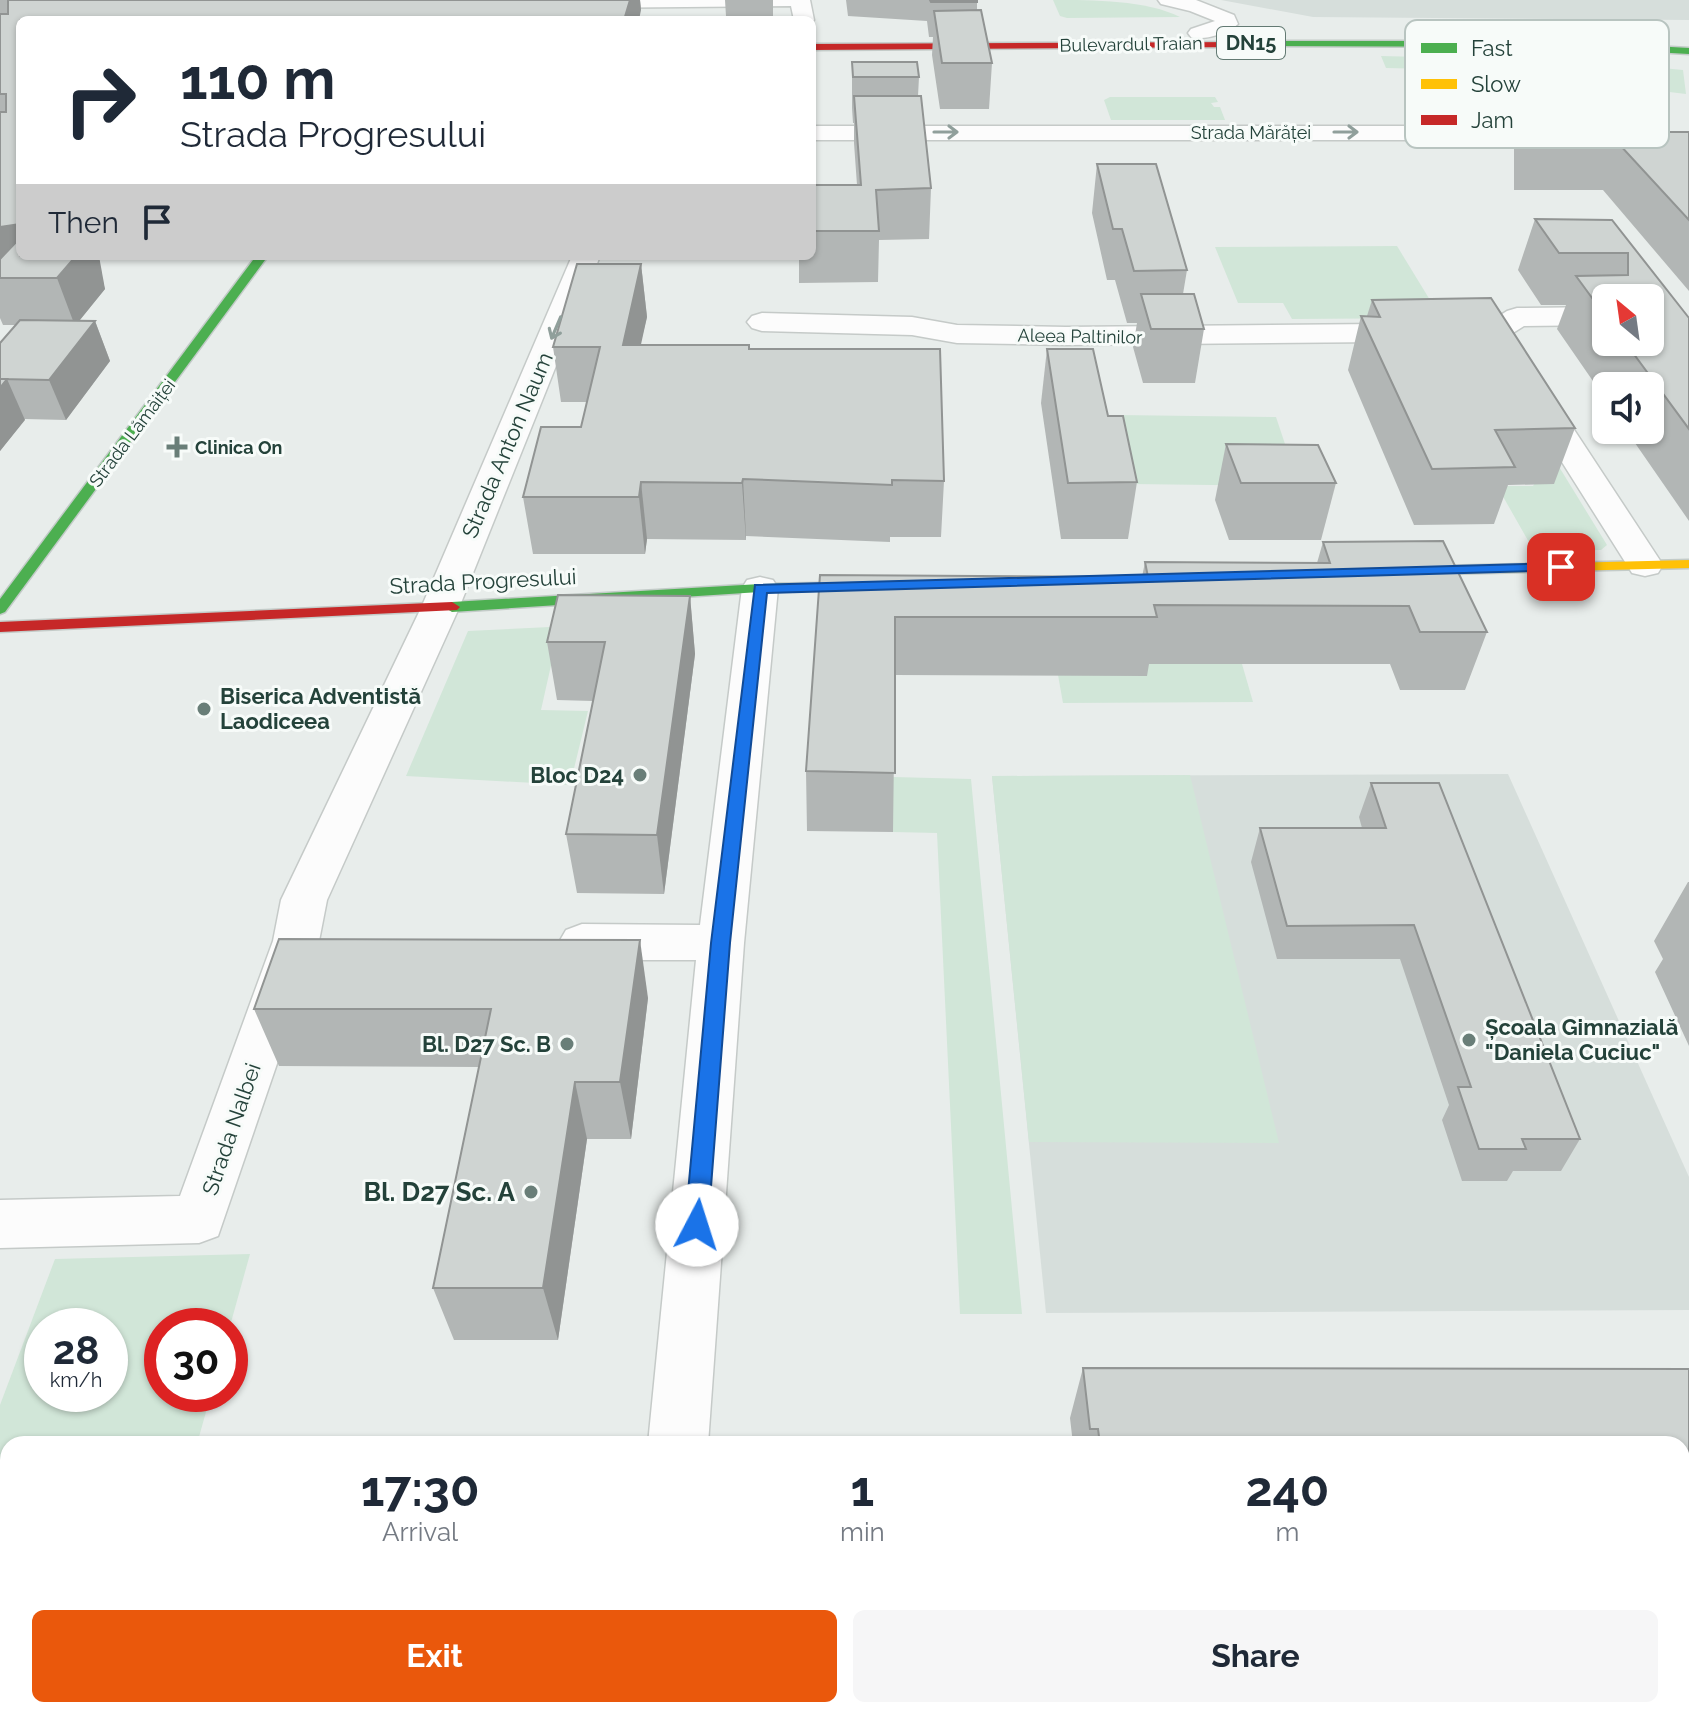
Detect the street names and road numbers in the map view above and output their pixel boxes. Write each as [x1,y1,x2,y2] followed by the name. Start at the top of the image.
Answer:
[1217,27,1285,59] road number: DN15
[1059,32,1203,56] street label: Bulevardul Traian
[1191,122,1311,143] street label: Strada Mărăței
[1017,324,1143,348] street label: Aleea Paltinilor
[456,348,558,542] street label: Strada Anton Naum
[85,375,179,491] street label: Strada Lămâiței
[389,563,577,599] street label: Strada Progresului
[196,1060,266,1198] street label: Strada Nalbei

